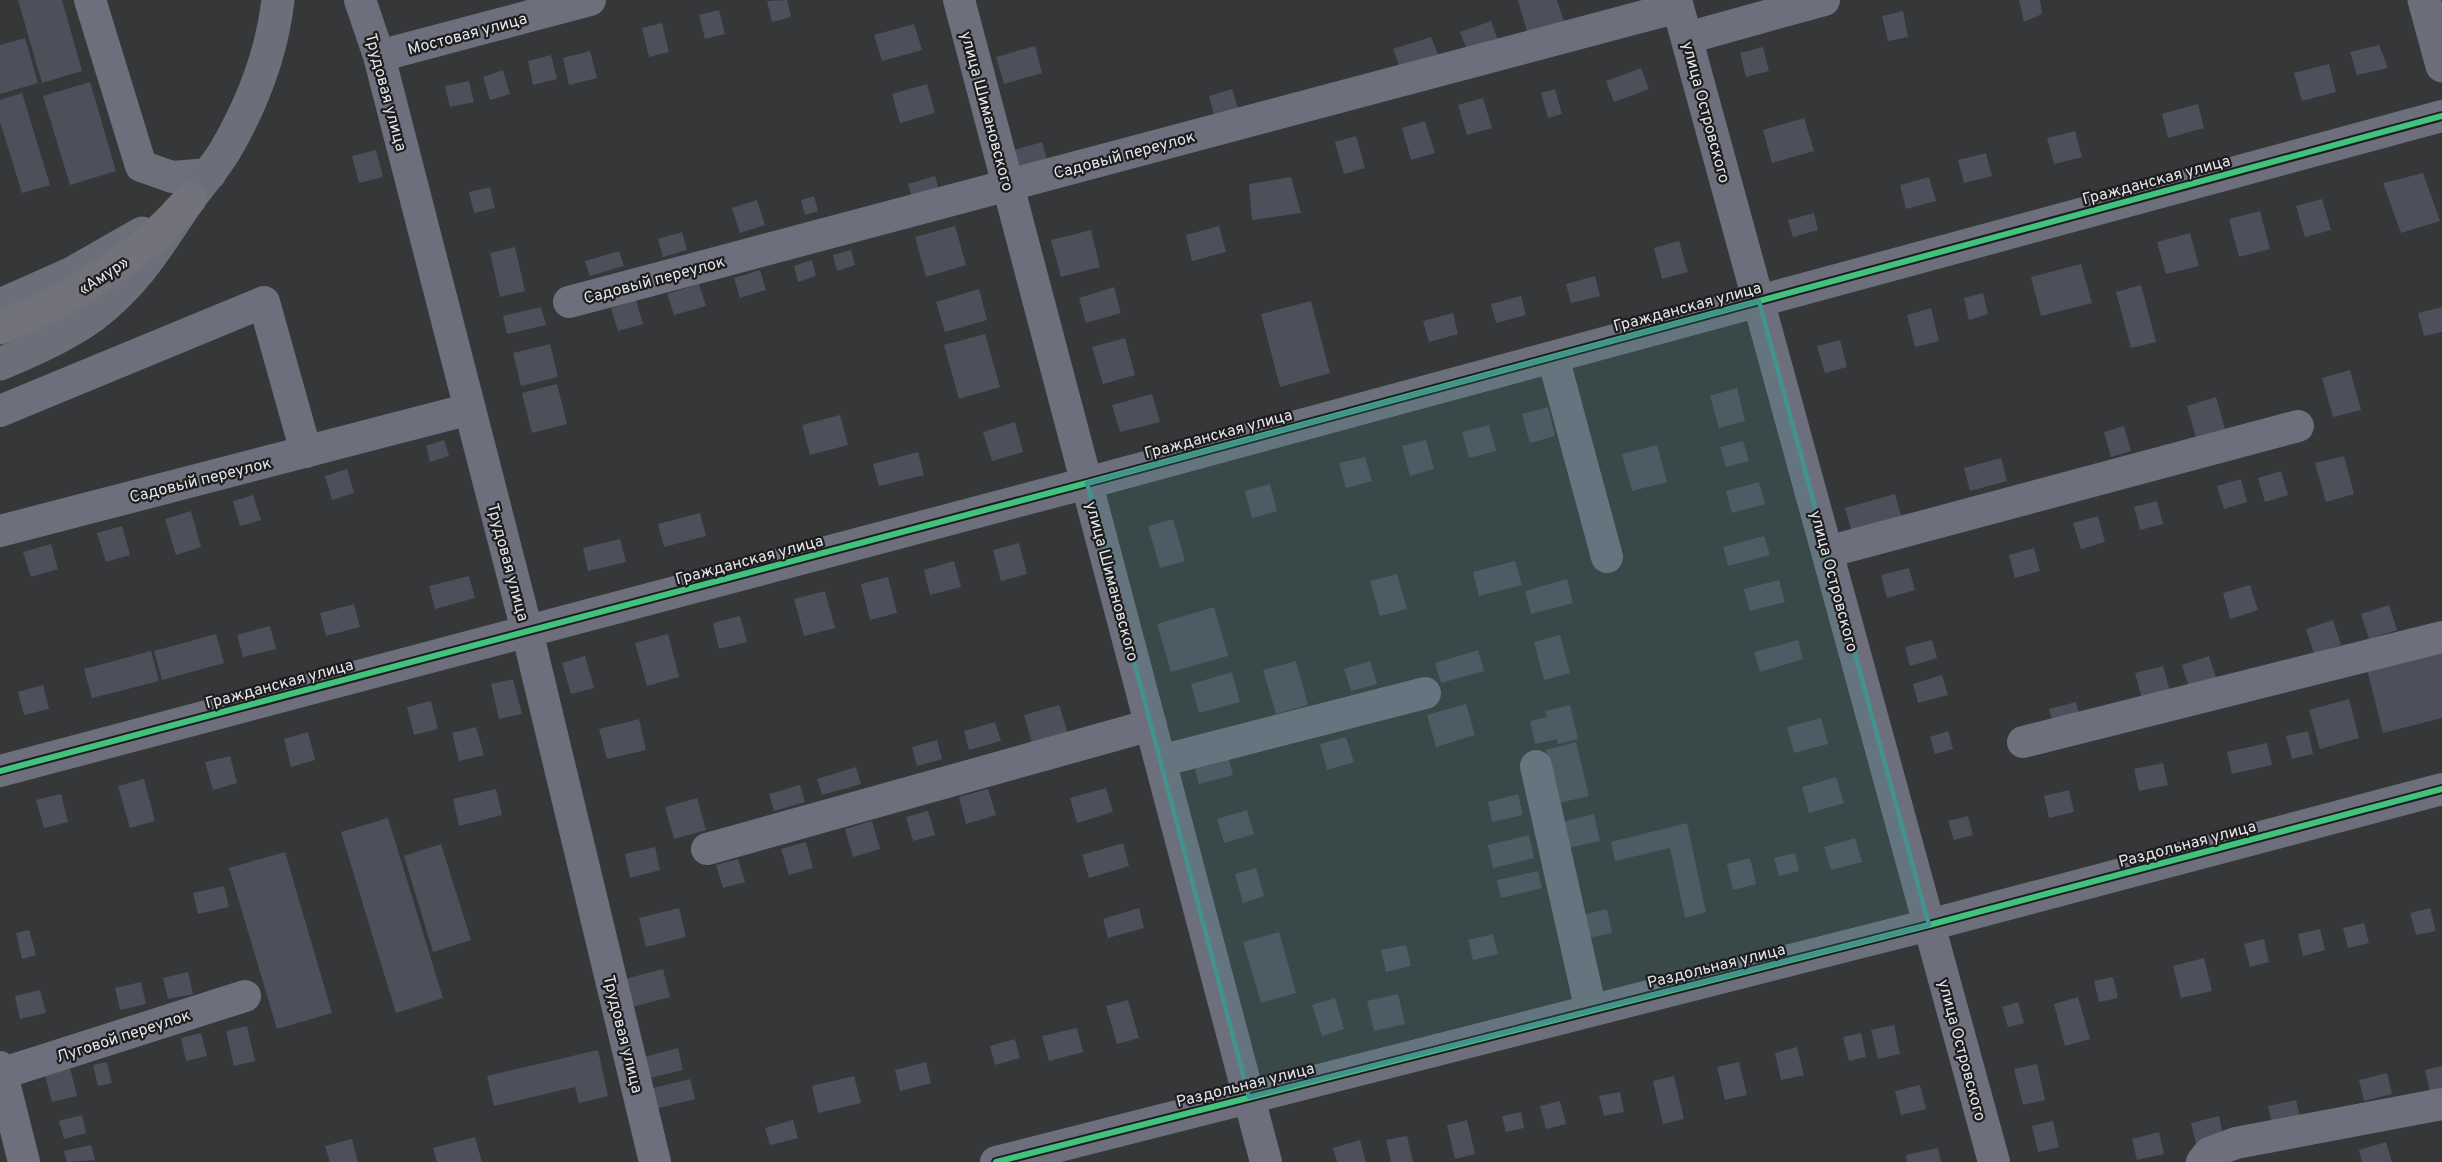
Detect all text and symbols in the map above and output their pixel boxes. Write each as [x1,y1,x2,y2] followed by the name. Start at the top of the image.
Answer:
[406,9,529,60] street label: Мостовая улица
[955,29,1017,194] street label: улица Шимановского
[360,31,410,154] street label: Трудовая улица
[1677,39,1734,186] street label: улица Островского
[1052,127,1197,184] street label: Садовый переулок
[2080,152,2233,210] street label: Гражданская улица
[582,252,727,309] street label: Садовый переулок
[75,253,133,300] street label: «Амур»
[1611,279,1764,337] street label: Гражданская улица
[1142,406,1295,464] street label: Гражданская улица
[127,454,273,508] street label: Садовый переулок
[1080,499,1142,664] street label: улица Шимановского
[482,501,532,624] street label: Трудовая улица
[1805,508,1862,655] street label: улица Островского
[673,532,826,590] street label: Гражданская улица
[203,656,356,714] street label: Гражданская улица
[2117,817,2258,873] street label: Раздольная улица
[1645,940,1788,994] street label: Раздольная улица
[598,973,646,1096] street label: Трудовая улица
[1933,977,1990,1124] street label: улица Островского
[54,1006,193,1068] street label: Луговой переулок
[1174,1059,1317,1113] street label: Раздольная улица

